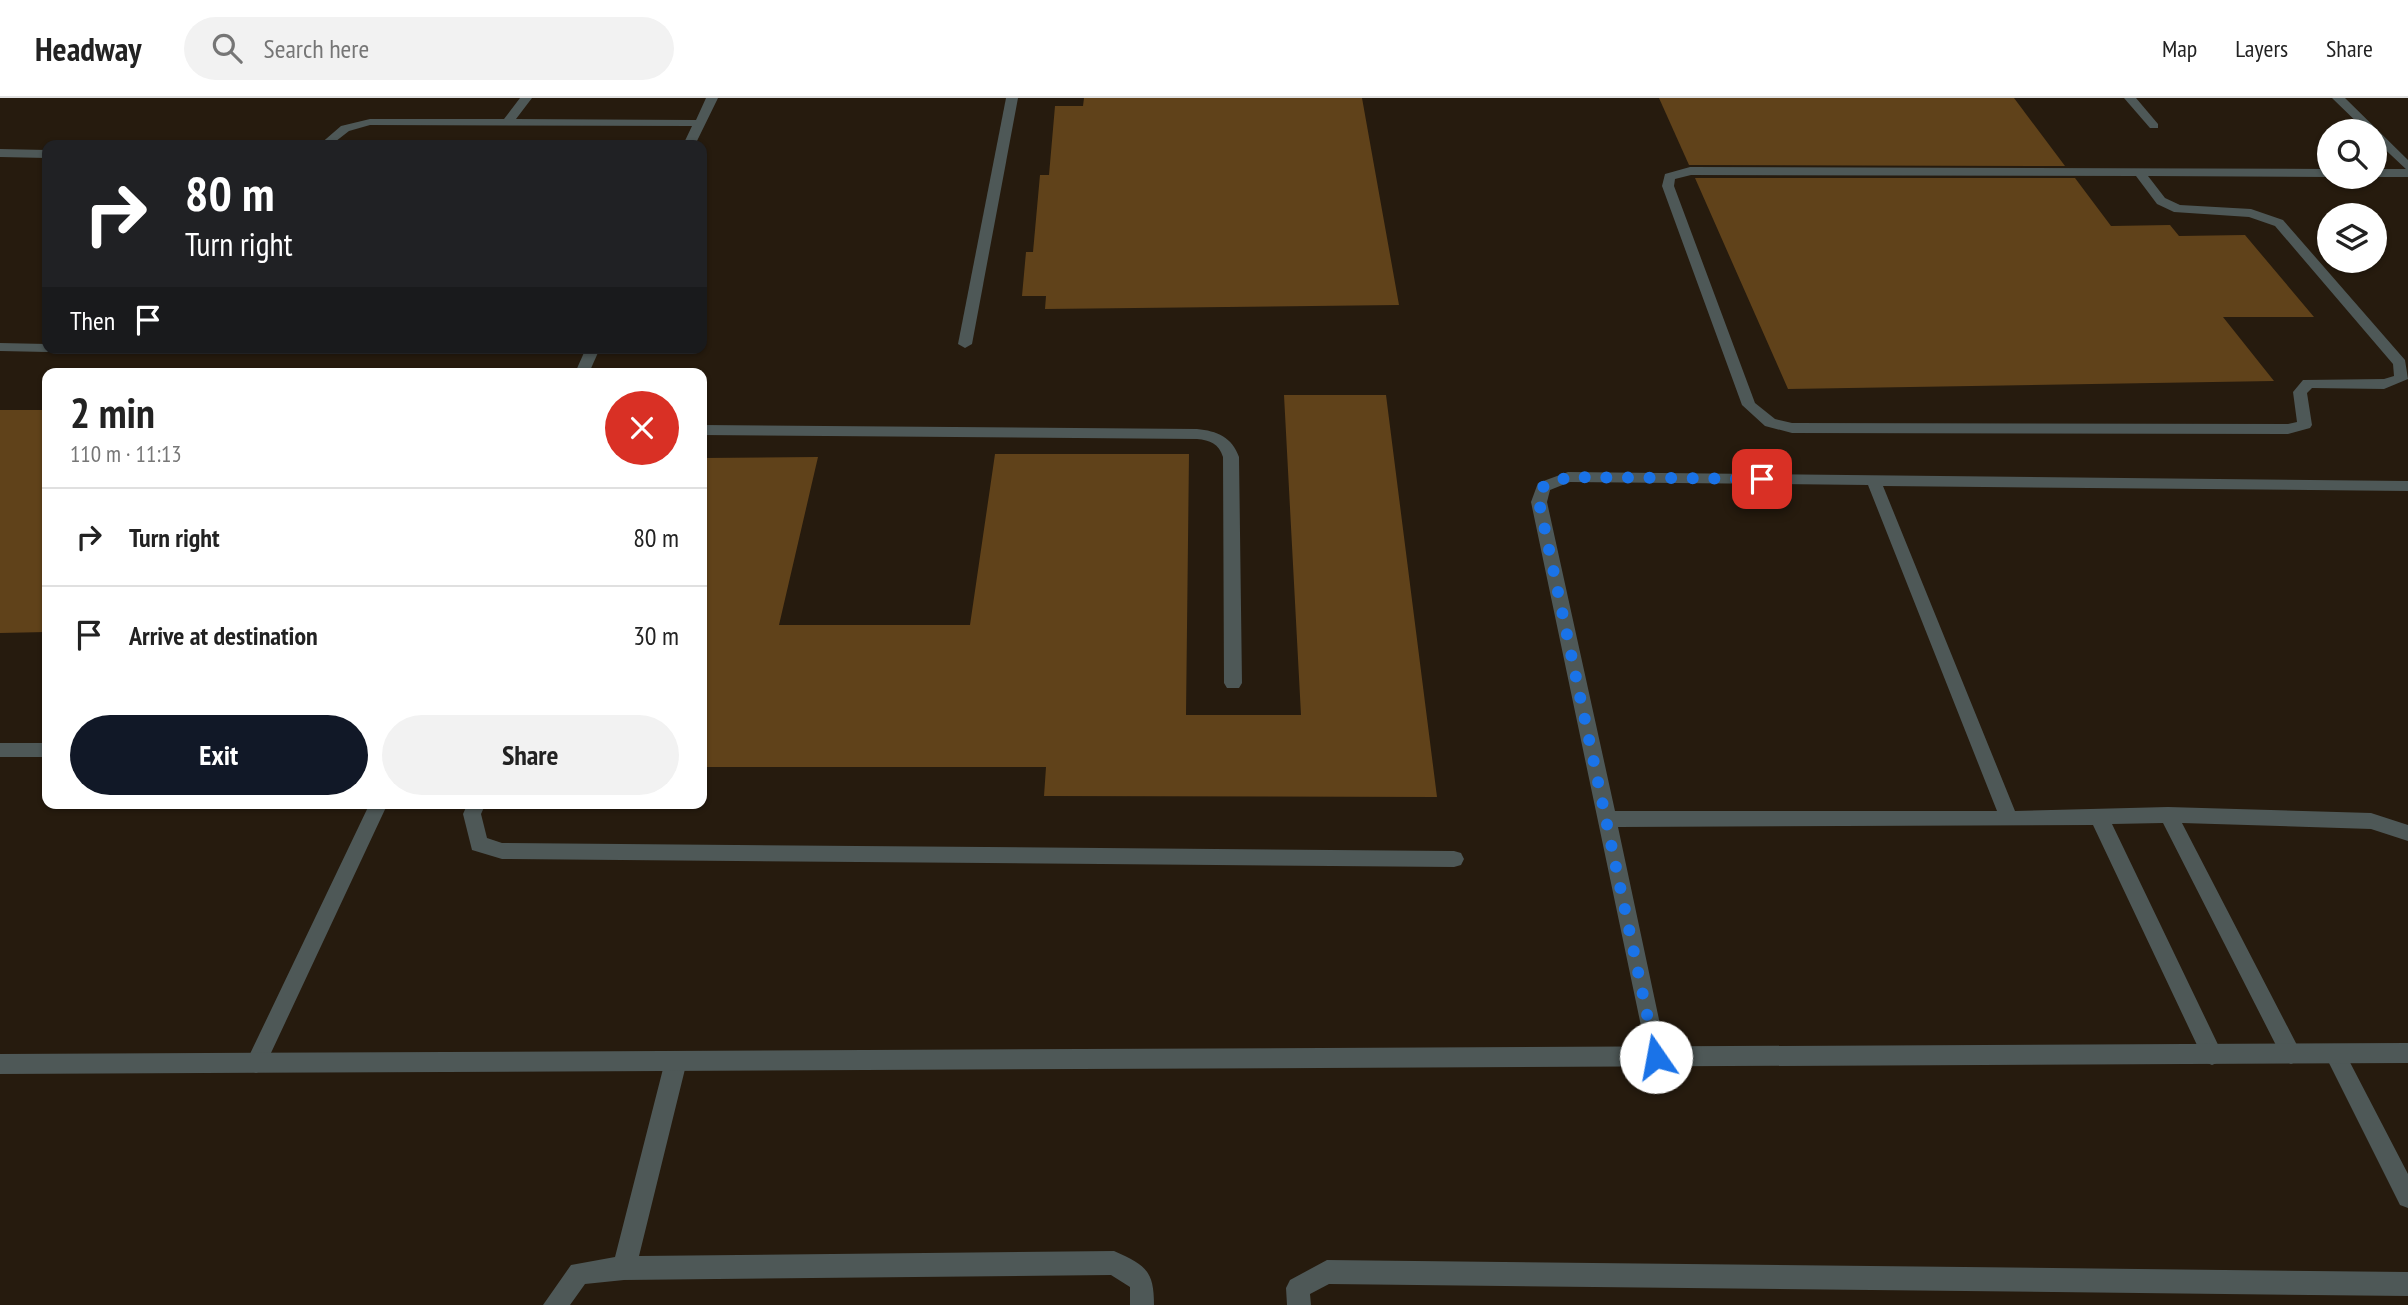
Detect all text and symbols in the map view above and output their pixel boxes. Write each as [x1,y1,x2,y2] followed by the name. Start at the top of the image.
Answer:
[184,17,674,80] search box
[35,27,142,70] text: Headway
[208,29,246,67] icon: search
[264,32,369,65] text: Search here
[2162,33,2197,64] text: Map
[2235,33,2288,64] text: Layers
[2326,33,2373,64] text: Share
[2317,119,2387,273] map controls
[2317,119,2387,189] button: search
[185,161,274,225] text: 80 m
[70,168,161,259] icon: right
[2317,203,2387,273] button: layers
[185,223,293,265] text: Turn right
[129,301,167,339] icon: arrive
[70,304,115,337] text: Then
[70,385,155,440] text: 2 min
[605,391,679,465] button: close
[70,439,182,468] text: 110 m · 11:13
[1732,449,1792,509] pin
[1743,460,1781,498] icon: arrive
[70,518,108,556] icon: right
[129,521,220,554] text: Turn right
[633,521,679,554] text: 80 m
[70,616,108,654] icon: arrive
[129,619,318,652] text: Arrive at destination
[633,619,679,652] text: 30 m
[70,715,368,795] button: Exit
[382,715,679,795] button: Share
[1619,1020,1693,1094] position arrow

